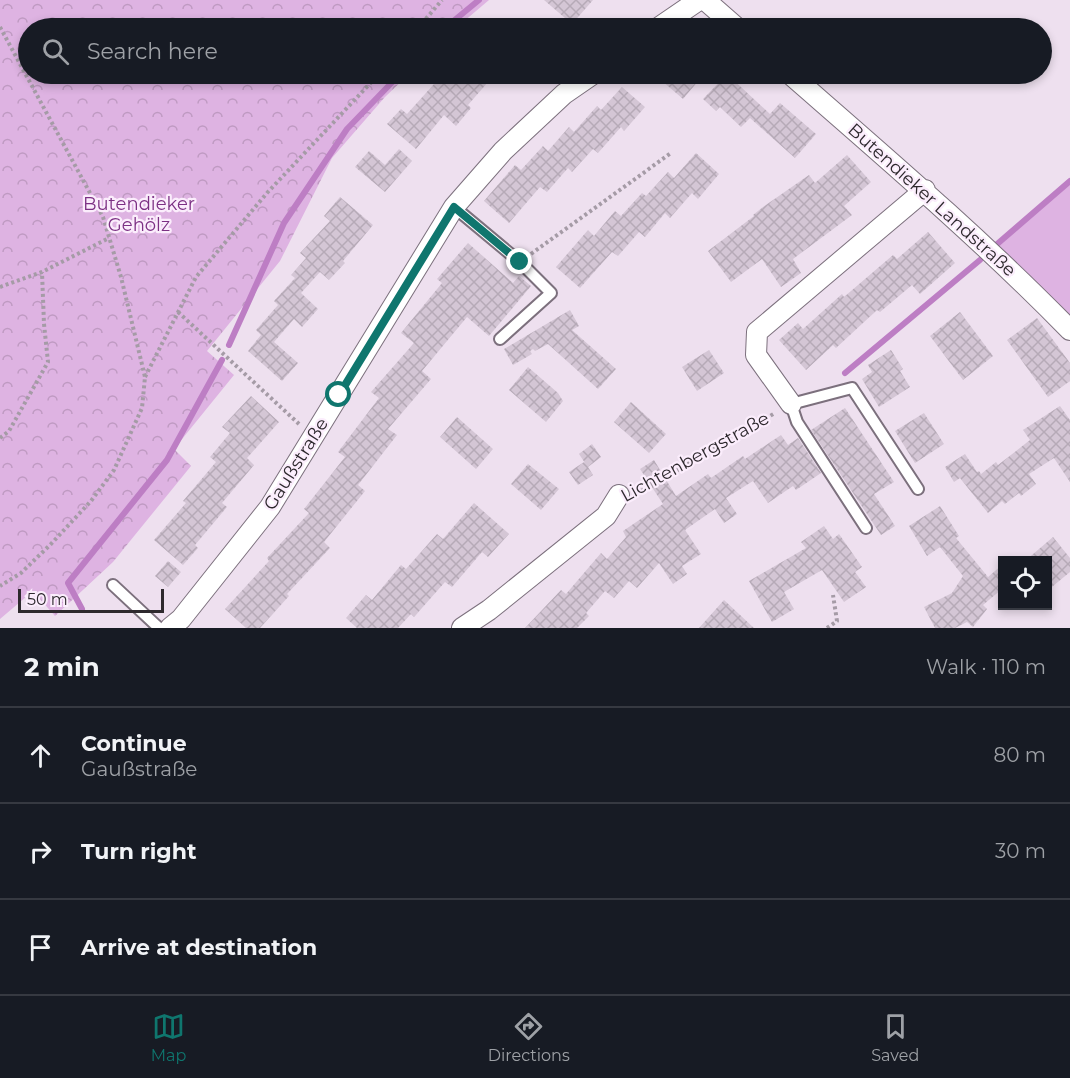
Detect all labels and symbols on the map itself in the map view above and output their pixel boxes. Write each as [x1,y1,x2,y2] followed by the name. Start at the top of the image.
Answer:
[843,119,1021,281] street label: Butendieker Landstraße
[83,193,195,236] park label: Butendieker Gehölz
[506,248,532,274] route end
[325,381,351,407] route start
[617,407,773,507] street label: Lichtenbergstraße
[259,414,333,514] street label: Gaußstraße
[18,586,164,614] scale bar

